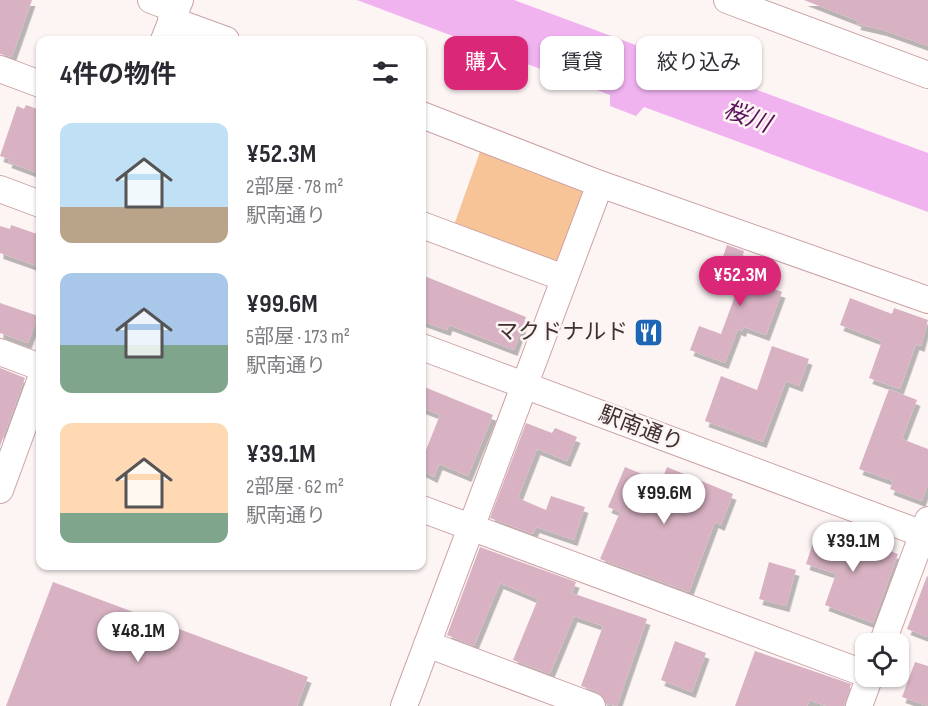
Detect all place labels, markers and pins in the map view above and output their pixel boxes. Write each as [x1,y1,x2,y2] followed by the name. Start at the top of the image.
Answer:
[691,256,789,307] pin: ¥52.3M
[633,316,665,348] restaurant icon: マクドナルド
[496,319,628,346] place label: マクドナルド
[615,474,713,525] pin: ¥99.6M
[804,522,902,573] pin: ¥39.1M
[89,612,187,663] pin: ¥48.1M

